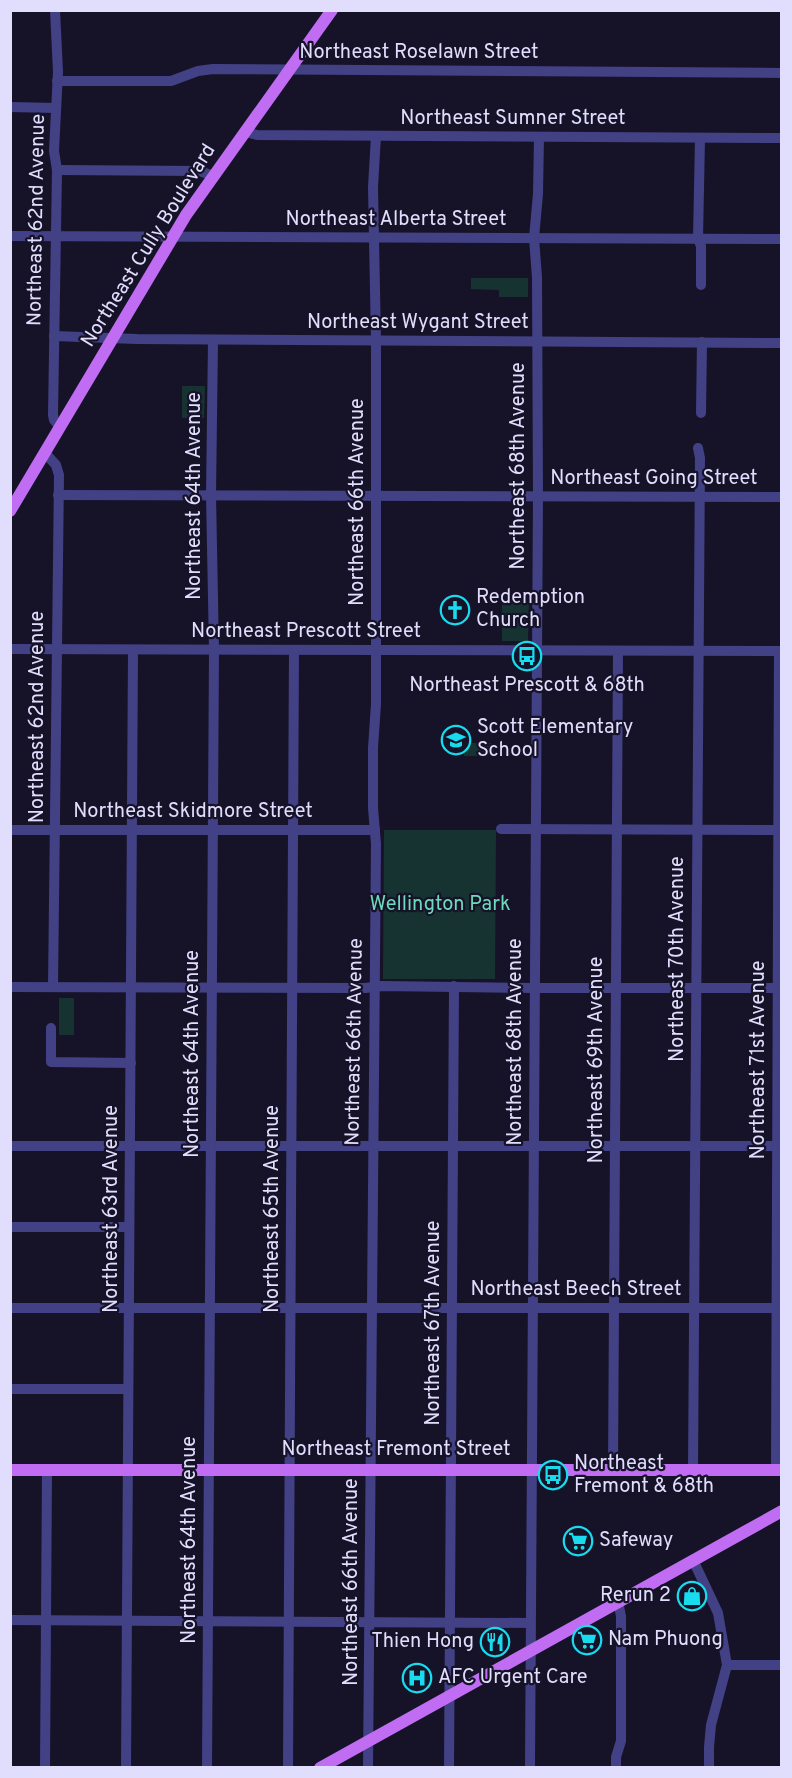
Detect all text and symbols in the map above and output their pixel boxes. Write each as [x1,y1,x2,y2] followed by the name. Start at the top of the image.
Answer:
[299,40,539,66] street label: Northeast Roselawn Street
[400,106,626,132] street label: Northeast Sumner Street
[22,114,52,326] street label: Northeast 62nd Avenue
[76,139,222,353] street label: Northeast Cully Boulevard
[286,207,506,233] street label: Northeast Alberta Street
[307,310,529,336] street label: Northeast Wygant Street
[506,362,532,570] street label: Northeast 68th Avenue
[182,392,208,600] street label: Northeast 64th Avenue
[345,398,371,606] street label: Northeast 66th Avenue
[550,466,758,492] street label: Northeast Going Street
[476,585,585,634] place label: Redemption Church
[439,594,471,626] church icon: Redemption Church
[25,611,51,823] street label: Northeast 62nd Avenue
[191,619,421,645] street label: Northeast Prescott Street
[511,640,543,672] bus stop icon: Northeast Prescott & 68th
[409,673,645,699] place label: Northeast Prescott & 68th
[477,715,633,764] place label: Scott Elementary School
[440,724,472,756] school or university icon: Scott Elementary School
[73,799,313,825] street label: Northeast Skidmore Street
[665,856,691,1062] street label: Northeast 70th Avenue
[369,892,511,918] park label: Wellington Park
[340,938,370,1146] street label: Northeast 66th Avenue
[503,938,529,1146] street label: Northeast 68th Avenue
[180,950,206,1158] street label: Northeast 64th Avenue
[584,956,610,1164] street label: Northeast 69th Avenue
[746,960,772,1160] street label: Northeast 71st Avenue
[99,1105,125,1313] street label: Northeast 63rd Avenue
[260,1105,286,1313] street label: Northeast 65th Avenue
[421,1220,447,1426] street label: Northeast 67th Avenue
[470,1277,682,1303] street label: Northeast Beech Street
[177,1436,203,1644] street label: Northeast 64th Avenue
[281,1437,511,1463] street label: Northeast Fremont Street
[574,1451,714,1500] place label: Northeast Fremont & 68th
[537,1459,569,1491] bus stop icon: Northeast Fremont & 68th
[339,1478,365,1686] street label: Northeast 66th Avenue
[562,1525,594,1557] supermarket icon: Safeway
[599,1528,673,1554] place label: Safeway
[676,1580,708,1612] shop icon: Rerun 2
[600,1583,671,1609] place label: Rerun 2
[571,1624,603,1656] supermarket icon: Nam Phuong
[479,1626,511,1658] restaurant icon: Thien Hong
[608,1627,723,1653] place label: Nam Phuong
[371,1629,474,1655] place label: Thien Hong
[401,1662,433,1694] hospital icon: AFC Urgent Care
[438,1665,588,1691] place label: AFC Urgent Care

